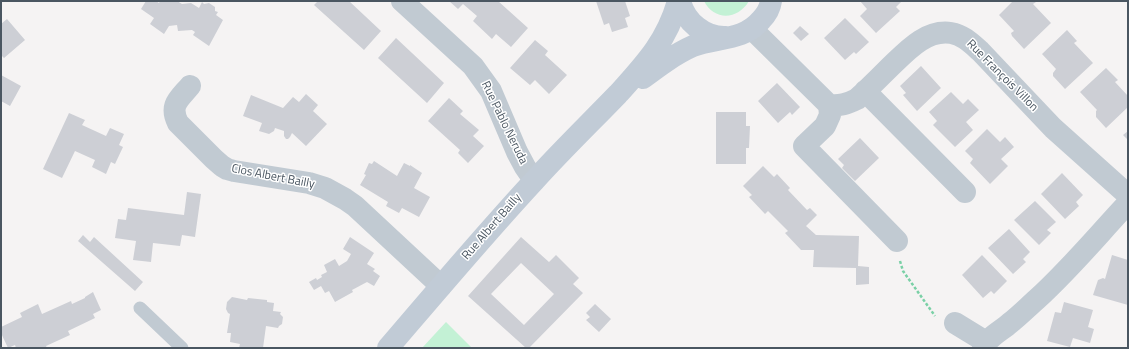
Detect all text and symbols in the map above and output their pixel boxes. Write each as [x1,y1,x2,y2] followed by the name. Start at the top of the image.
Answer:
[963,37,1041,115] street label: Rue François Villon
[478,79,530,167] street label: Rue Pablo Neruda
[230,162,316,192] street label: Clos Albert Bailly
[459,191,525,263] street label: Rue Albert Bailly

